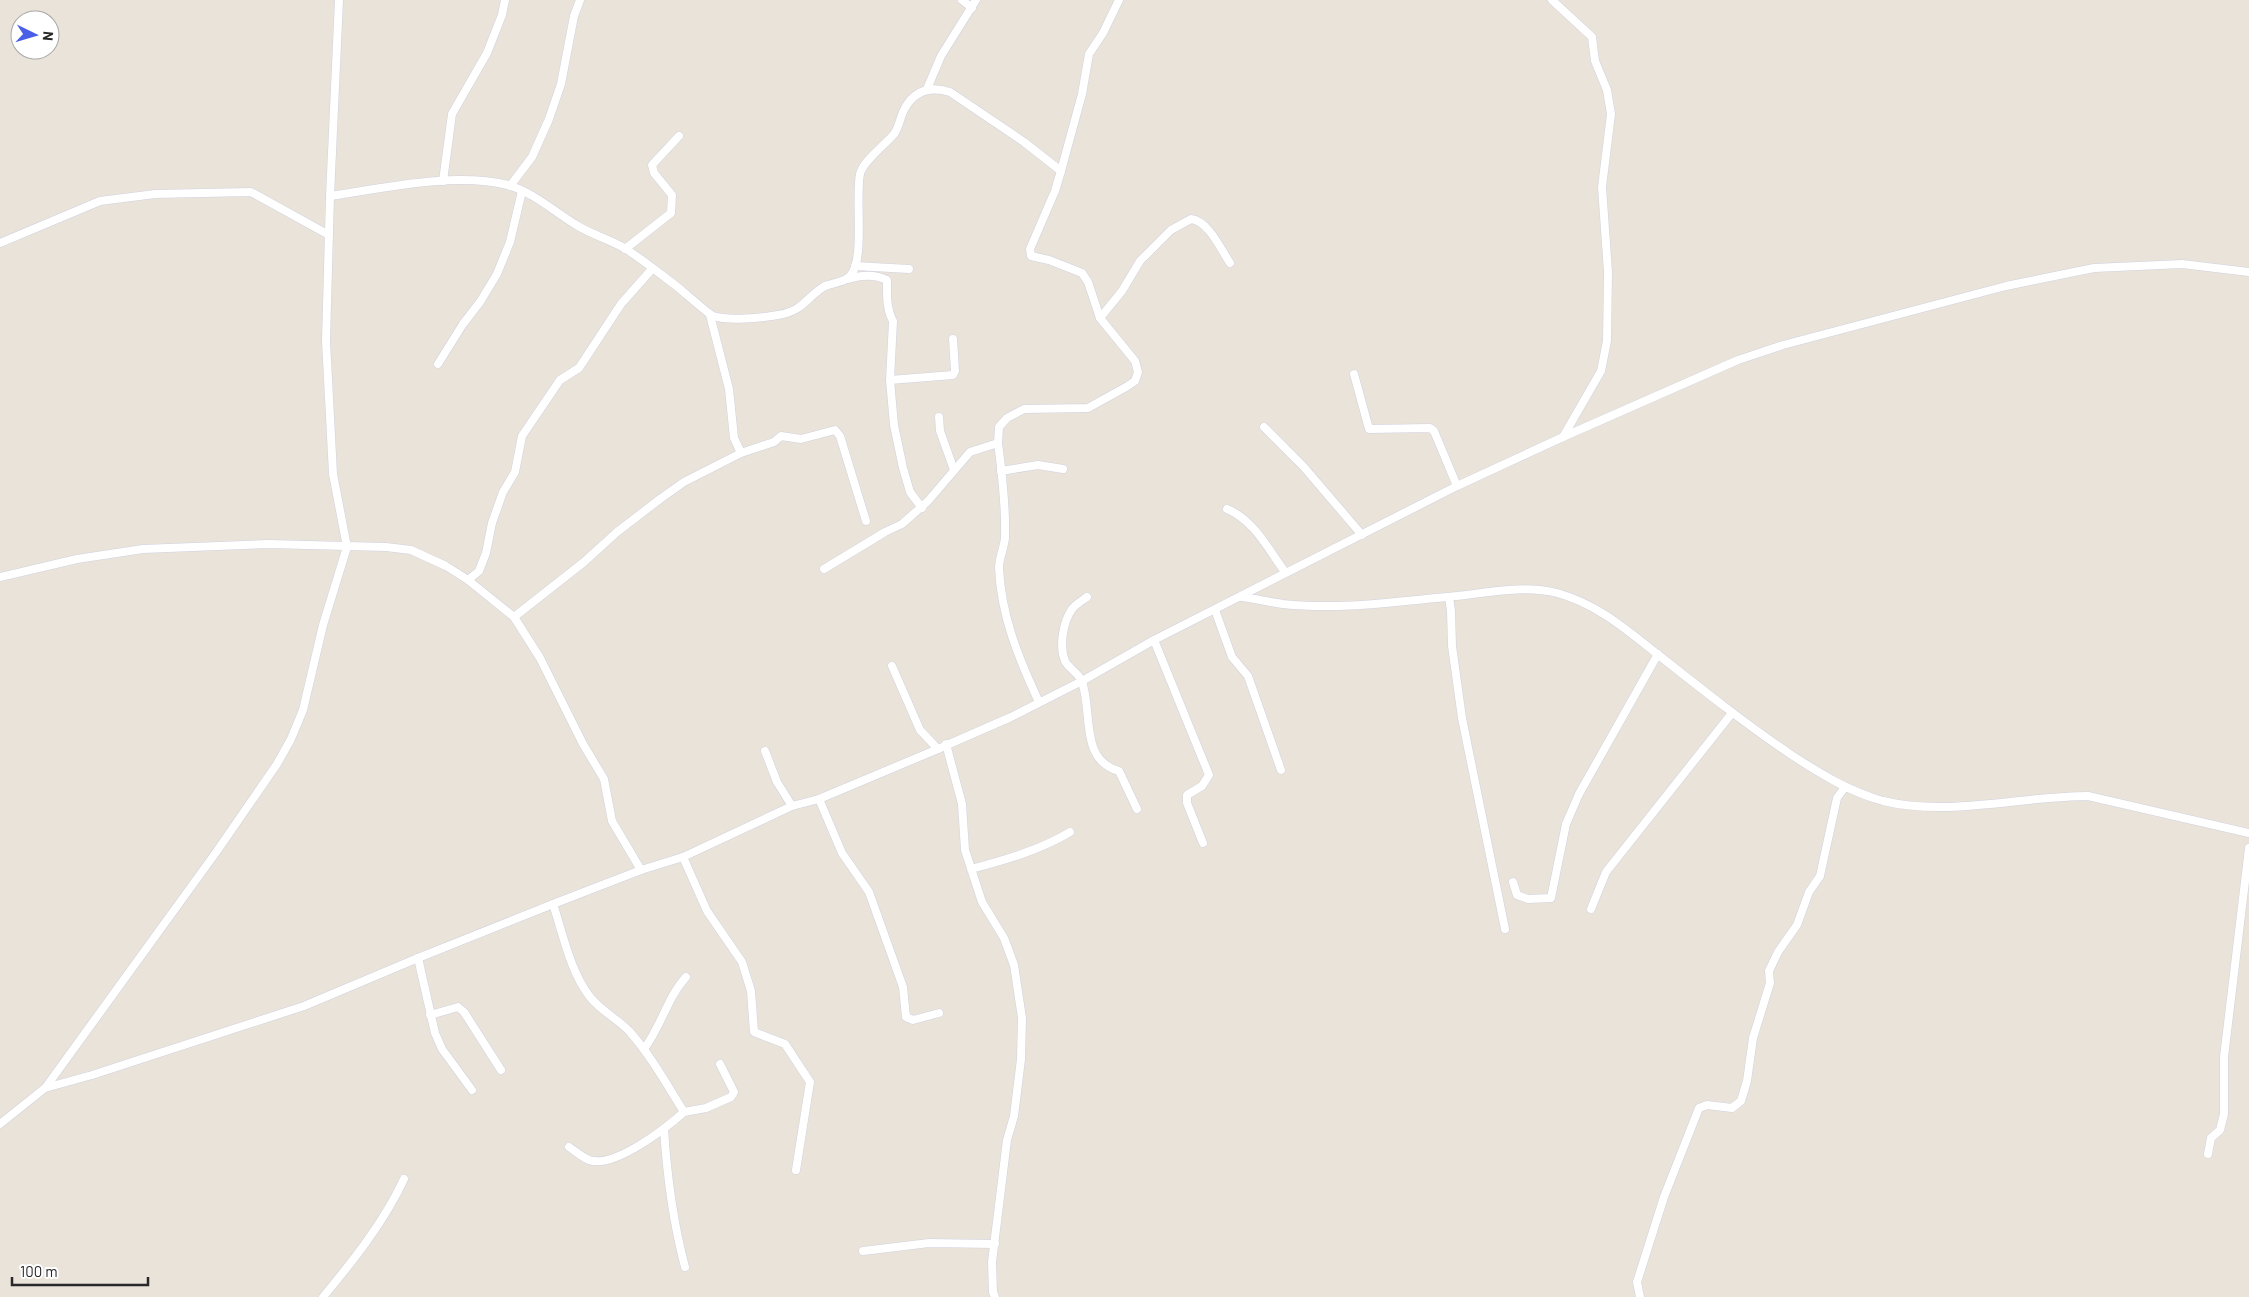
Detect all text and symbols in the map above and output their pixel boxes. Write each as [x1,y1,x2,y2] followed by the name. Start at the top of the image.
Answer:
[10,10,60,60] north arrow
[40,31,57,42] text: N
[12,1254,149,1286] scale bar
[20,1262,58,1280] text: 100 m

